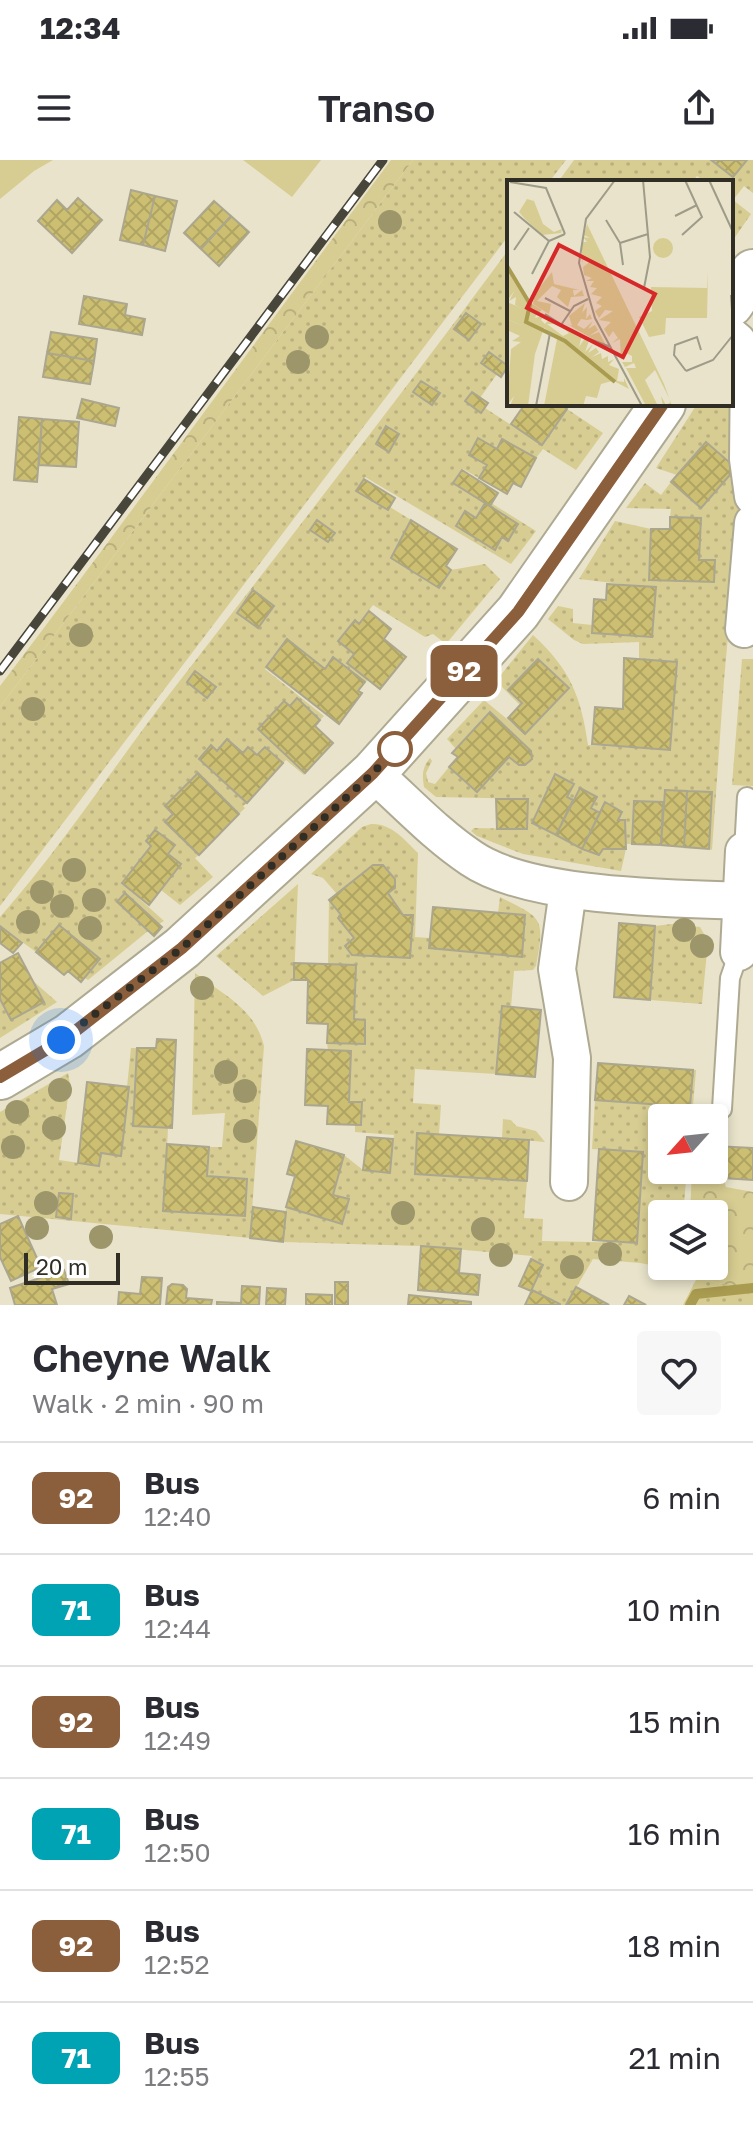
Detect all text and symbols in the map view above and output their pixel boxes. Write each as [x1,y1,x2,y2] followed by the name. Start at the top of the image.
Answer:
[40,10,120,46] text: 12:34
[32,86,76,130] icon: menu
[677,86,721,130] icon: share
[318,87,435,130] text: Transo
[507,180,733,406] inset map
[428,645,500,697] line badge: 92
[447,654,481,687] text: 92
[378,732,412,766] unlabelled marker
[41,1020,81,1060] your location
[648,1104,728,1184] north arrow
[648,1104,728,1280] map controls
[648,1200,728,1280] button: layers
[24,1249,120,1285] scale bar
[36,1253,87,1280] text: 20 m
[637,1331,721,1415] button: heart
[32,1335,271,1380] text: Cheyne Walk
[32,1388,264,1419] text: Walk · 2 min · 90 m
[144,1465,200,1501] text: Bus
[642,1480,721,1516] text: 6 min
[59,1481,93,1514] text: 92
[144,1501,211,1532] text: 12:40
[144,1577,200,1613] text: Bus
[627,1592,721,1628] text: 10 min
[61,1593,91,1626] text: 71
[144,1613,211,1644] text: 12:44
[144,1689,200,1725] text: Bus
[629,1704,721,1740] text: 15 min
[59,1705,93,1738] text: 92
[144,1725,211,1756] text: 12:49
[144,1801,200,1837] text: Bus
[628,1816,721,1852] text: 16 min
[61,1817,91,1850] text: 71
[144,1837,211,1868] text: 12:50
[144,1913,200,1949] text: Bus
[628,1928,721,1964] text: 18 min
[59,1929,93,1962] text: 92
[144,1949,210,1980] text: 12:52
[144,2025,200,2061] text: Bus
[629,2040,721,2076] text: 21 min
[61,2041,91,2074] text: 71
[144,2061,210,2092] text: 12:55

